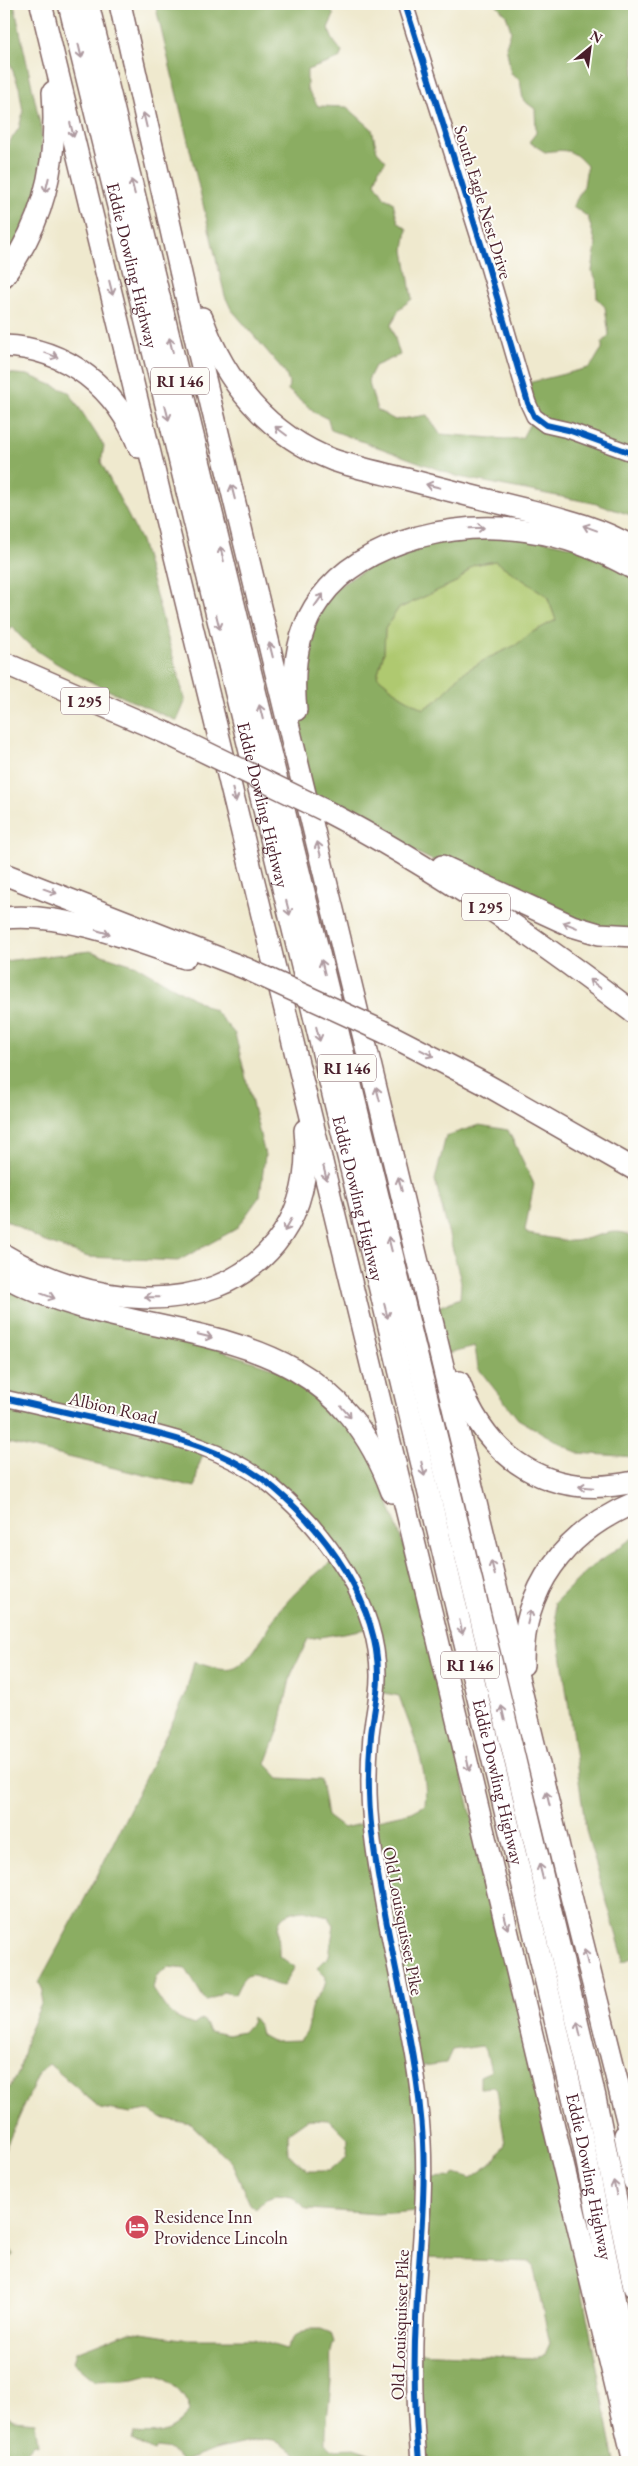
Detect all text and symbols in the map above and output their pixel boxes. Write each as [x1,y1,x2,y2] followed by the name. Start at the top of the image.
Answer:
[566,22,616,72] north arrow
[587,26,606,48] text: N
[76,43,85,59] one-way arrow
[140,112,150,128] one-way arrow
[68,122,77,138] one-way arrow
[449,122,518,282] street label: South Eagle Nest Drive
[42,176,51,192] one-way arrow
[102,180,164,351] street label: Eddie Dowling Highway
[128,180,137,196] one-way arrow
[107,279,116,295] one-way arrow
[166,337,176,353] one-way arrow
[43,351,59,360] one-way arrow
[151,368,209,394] road number: RI 146
[163,405,172,421] one-way arrow
[274,426,288,436] one-way arrow
[425,481,441,490] one-way arrow
[228,485,237,501] one-way arrow
[583,523,598,532] one-way arrow
[469,524,485,533] one-way arrow
[217,546,226,562] one-way arrow
[314,593,324,607] one-way arrow
[214,614,223,630] one-way arrow
[266,643,275,659] one-way arrow
[61,688,109,714] road number: I 295
[256,704,265,720] one-way arrow
[232,719,295,890] street label: Eddie Dowling Highway
[230,787,239,803] one-way arrow
[314,841,323,857] one-way arrow
[41,887,57,896] one-way arrow
[462,894,510,920] road number: I 295
[284,900,293,916] one-way arrow
[562,920,578,929] one-way arrow
[95,928,111,938] one-way arrow
[318,960,327,976] one-way arrow
[589,978,602,989] one-way arrow
[314,1025,324,1041] one-way arrow
[420,1049,435,1059] one-way arrow
[318,1054,376,1082] road number: RI 146
[373,1086,382,1102] one-way arrow
[328,1113,390,1284] street label: Eddie Dowling Highway
[321,1164,330,1180] one-way arrow
[395,1177,404,1193] one-way arrow
[282,1217,292,1232] one-way arrow
[385,1237,394,1253] one-way arrow
[40,1292,55,1301] one-way arrow
[144,1292,160,1302] one-way arrow
[382,1302,391,1318] one-way arrow
[197,1332,213,1341] one-way arrow
[66,1386,160,1429] street label: Albion Road
[340,1405,351,1418] one-way arrow
[419,1460,428,1476] one-way arrow
[578,1482,594,1491] one-way arrow
[488,1560,497,1576] one-way arrow
[525,1609,534,1625] one-way arrow
[457,1618,466,1634] one-way arrow
[441,1652,499,1678] road number: RI 146
[468,1697,530,1867] street label: Eddie Dowling Highway
[498,1706,507,1722] one-way arrow
[464,1756,473,1772] one-way arrow
[543,1791,552,1807] one-way arrow
[378,1845,429,1997] street label: Old Louisquisset Pike
[536,1864,545,1880] one-way arrow
[502,1914,511,1930] one-way arrow
[581,1949,590,1965] one-way arrow
[574,2022,583,2038] one-way arrow
[561,2091,618,2262] street label: Eddie Dowling Highway
[610,2180,619,2196] one-way arrow
[154,2205,288,2249] place label: Residence Inn Providence Lincoln
[124,2214,150,2240] hotel icon: Residence Inn Providence Lincoln
[385,2249,414,2401] street label: Old Louisquisset Pike

